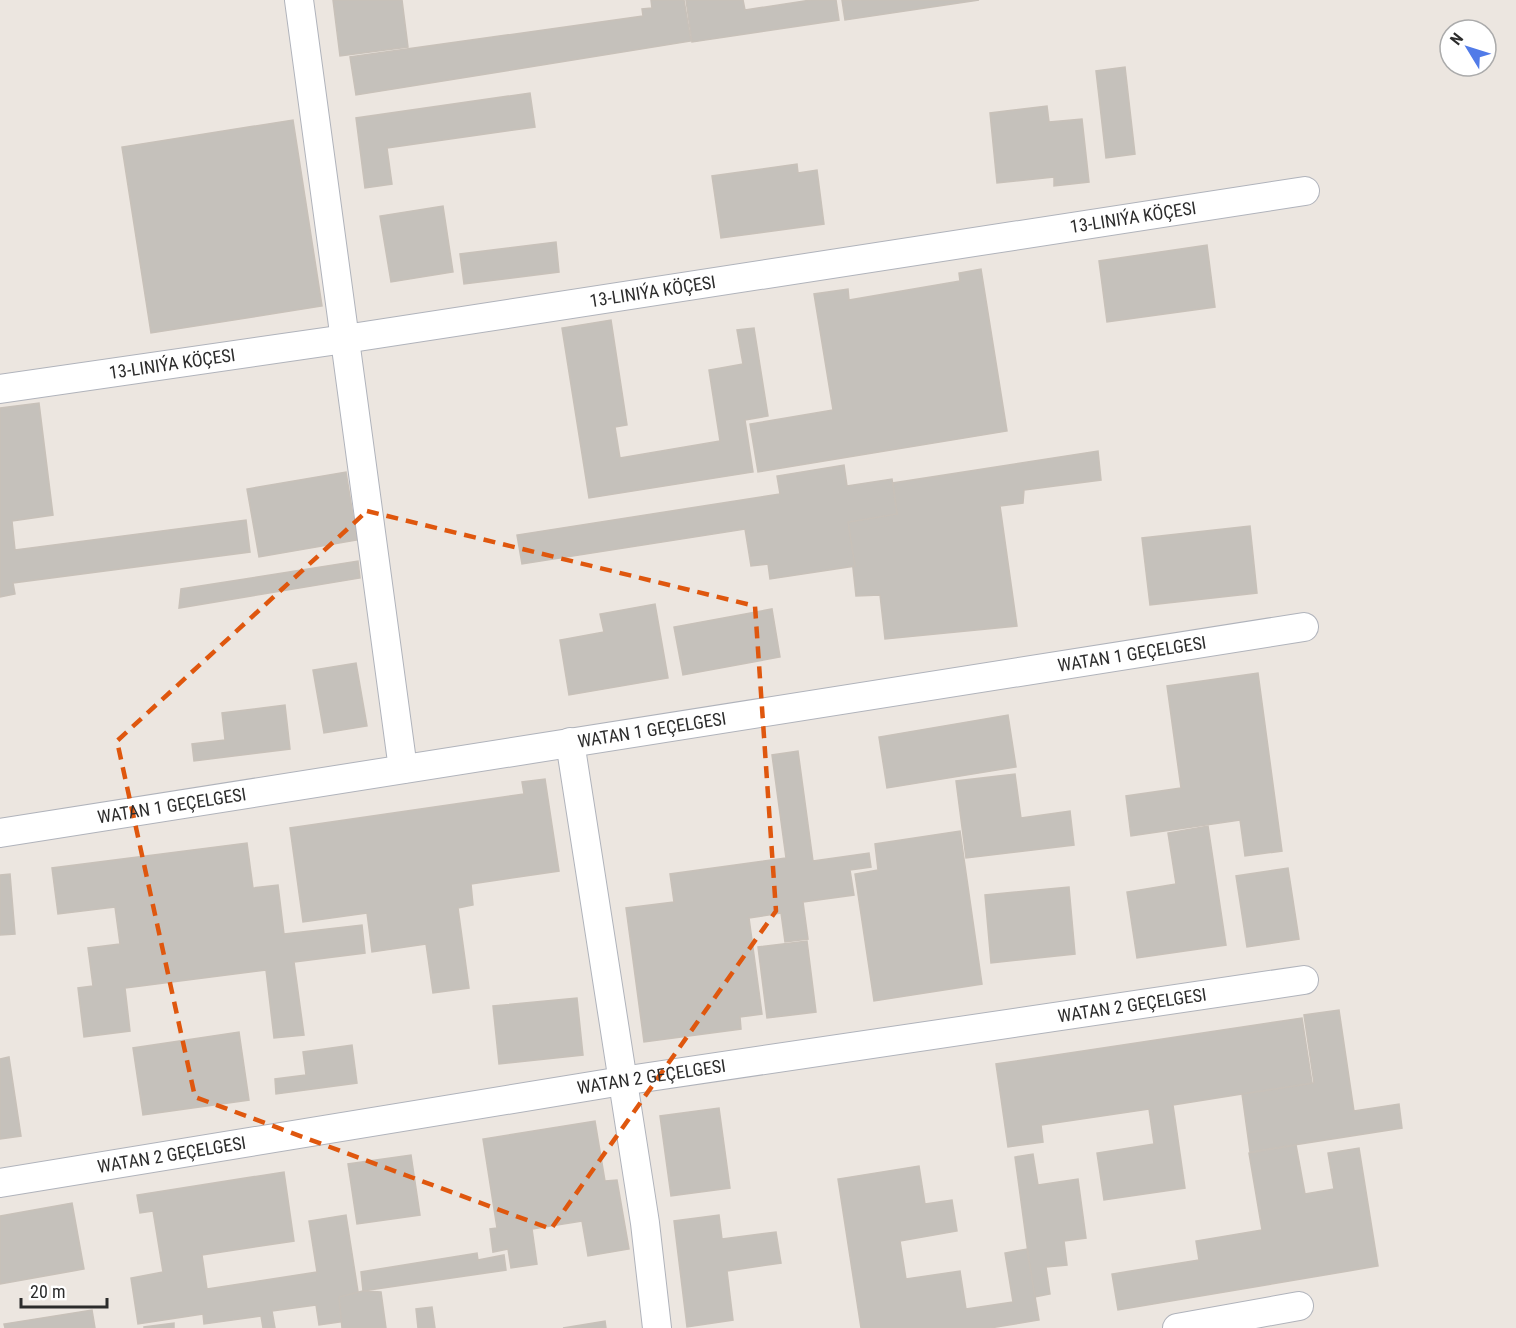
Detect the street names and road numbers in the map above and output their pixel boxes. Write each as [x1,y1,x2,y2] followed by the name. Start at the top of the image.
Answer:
[1069,197,1198,237] street label: 13-LINIÝA KÖÇESI
[588,271,717,311] street label: 13-LINIÝA KÖÇESI
[108,344,237,383] street label: 13-LINIÝA KÖÇESI
[1056,632,1208,676] street label: WATAN 1 GEÇELGESI
[576,707,728,752] street label: WATAN 1 GEÇELGESI
[96,783,248,827] street label: WATAN 1 GEÇELGESI
[1056,984,1208,1026] street label: WATAN 2 GEÇELGESI
[575,1055,727,1098] street label: WATAN 2 GEÇELGESI
[96,1132,247,1177] street label: WATAN 2 GEÇELGESI

